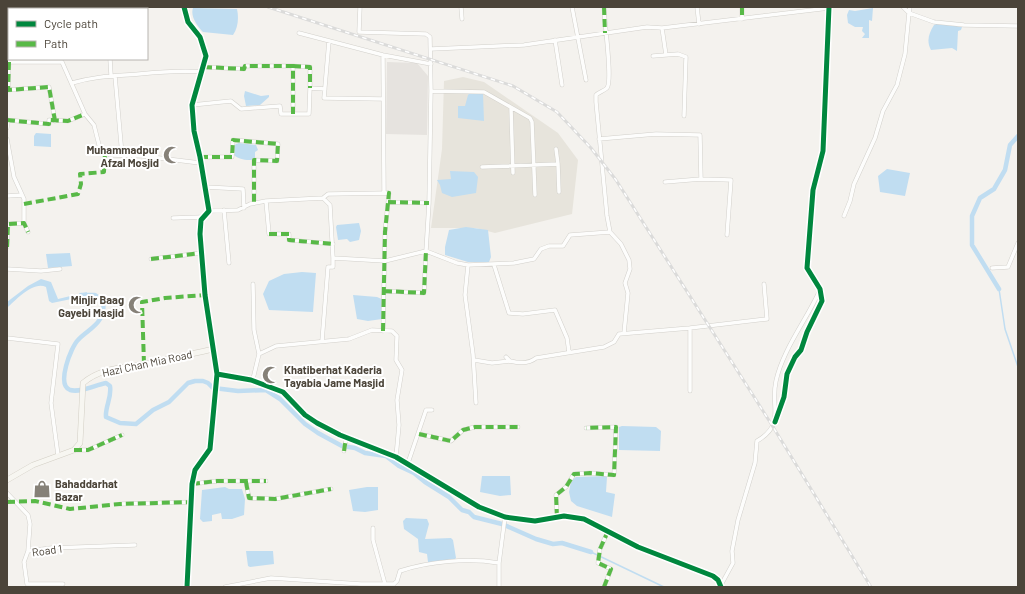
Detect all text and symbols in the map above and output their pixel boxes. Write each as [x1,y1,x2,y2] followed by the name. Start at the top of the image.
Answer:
[8,8,148,60] legend
[44,16,98,30] text: Cycle path
[44,36,68,50] text: Path
[86,143,160,169] place label: Muhammadpur Afzal Mosjid
[162,145,182,165] mosque icon: Muhammadpur Afzal Mosjid
[58,293,124,319] place label: Minjir Baag Gayebi Masjid
[127,295,147,315] mosque icon: Minjir Baag Gayebi Masjid
[101,347,193,379] street label: Hazi Chan Mia Road
[284,363,384,389] place label: Khatiberhat Kaderia Tayabia Jame Masjid
[261,365,281,385] mosque icon: Khatiberhat Kaderia Tayabia Jame Masjid
[55,477,118,503] place label: Bahaddarhat Bazar
[32,479,52,499] shop icon: Bahaddarhat Bazar
[31,541,63,559] street label: Road 1

